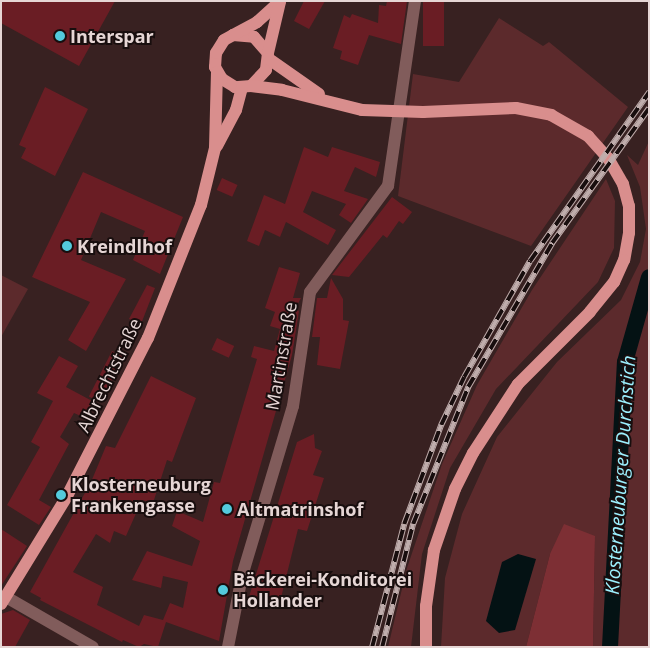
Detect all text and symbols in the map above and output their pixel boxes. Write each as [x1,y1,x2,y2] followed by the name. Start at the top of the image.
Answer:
[70,25,154,47] place label: Interspar
[54,30,66,42] marker: Interspar
[77,235,172,257] place label: Kreindlhof
[61,240,73,252] marker: Kreindlhof
[261,300,301,412] street label: Martinstraße
[72,314,146,436] street label: Albrechtstraße
[601,355,641,595] water label: Klosterneuburger Durchstich
[71,474,211,516] place label: Klosterneuburg Frankengasse
[55,489,67,501] marker: Klosterneuburg Frankengasse
[237,498,363,520] place label: Altmatrinshof
[221,503,233,515] marker: Altmatrinshof
[233,569,412,612] place label: Bäckerei-Konditorei Hollander
[217,584,229,596] marker: Bäckerei-Konditorei Hollander

